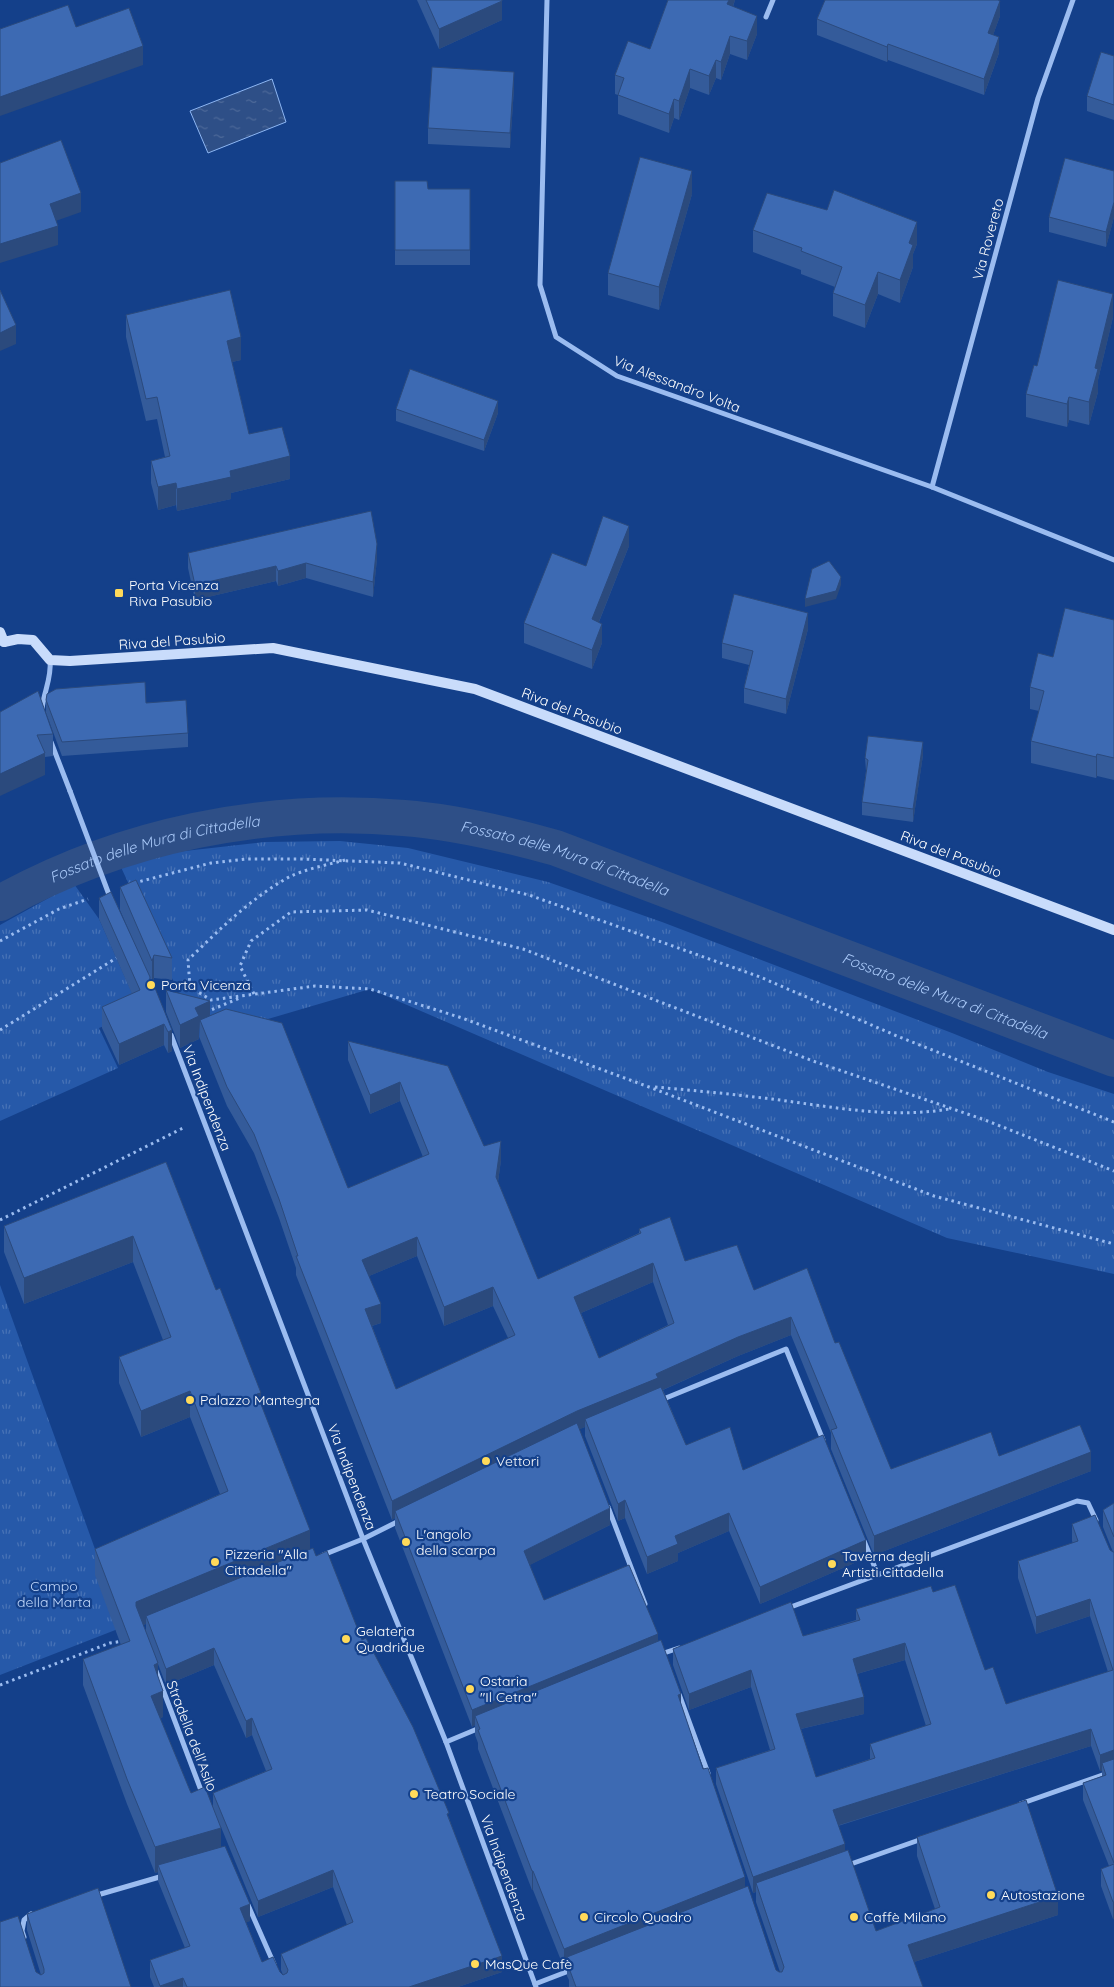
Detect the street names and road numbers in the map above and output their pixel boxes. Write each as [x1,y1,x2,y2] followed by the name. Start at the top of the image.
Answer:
[968,196,1008,282] street label: Via Rovereto
[611,352,743,416] street label: Via Alessandro Volta
[118,628,226,654] street label: Riva del Pasubio
[519,683,625,739] street label: Riva del Pasubio
[898,826,1004,882] street label: Riva del Pasubio
[179,1043,235,1153] street label: Via Indipendenza
[324,1422,380,1532] street label: Via Indipendenza
[163,1678,221,1794] street label: Stradella dell'Asilo
[476,1812,532,1924] street label: Via Indipendenza

